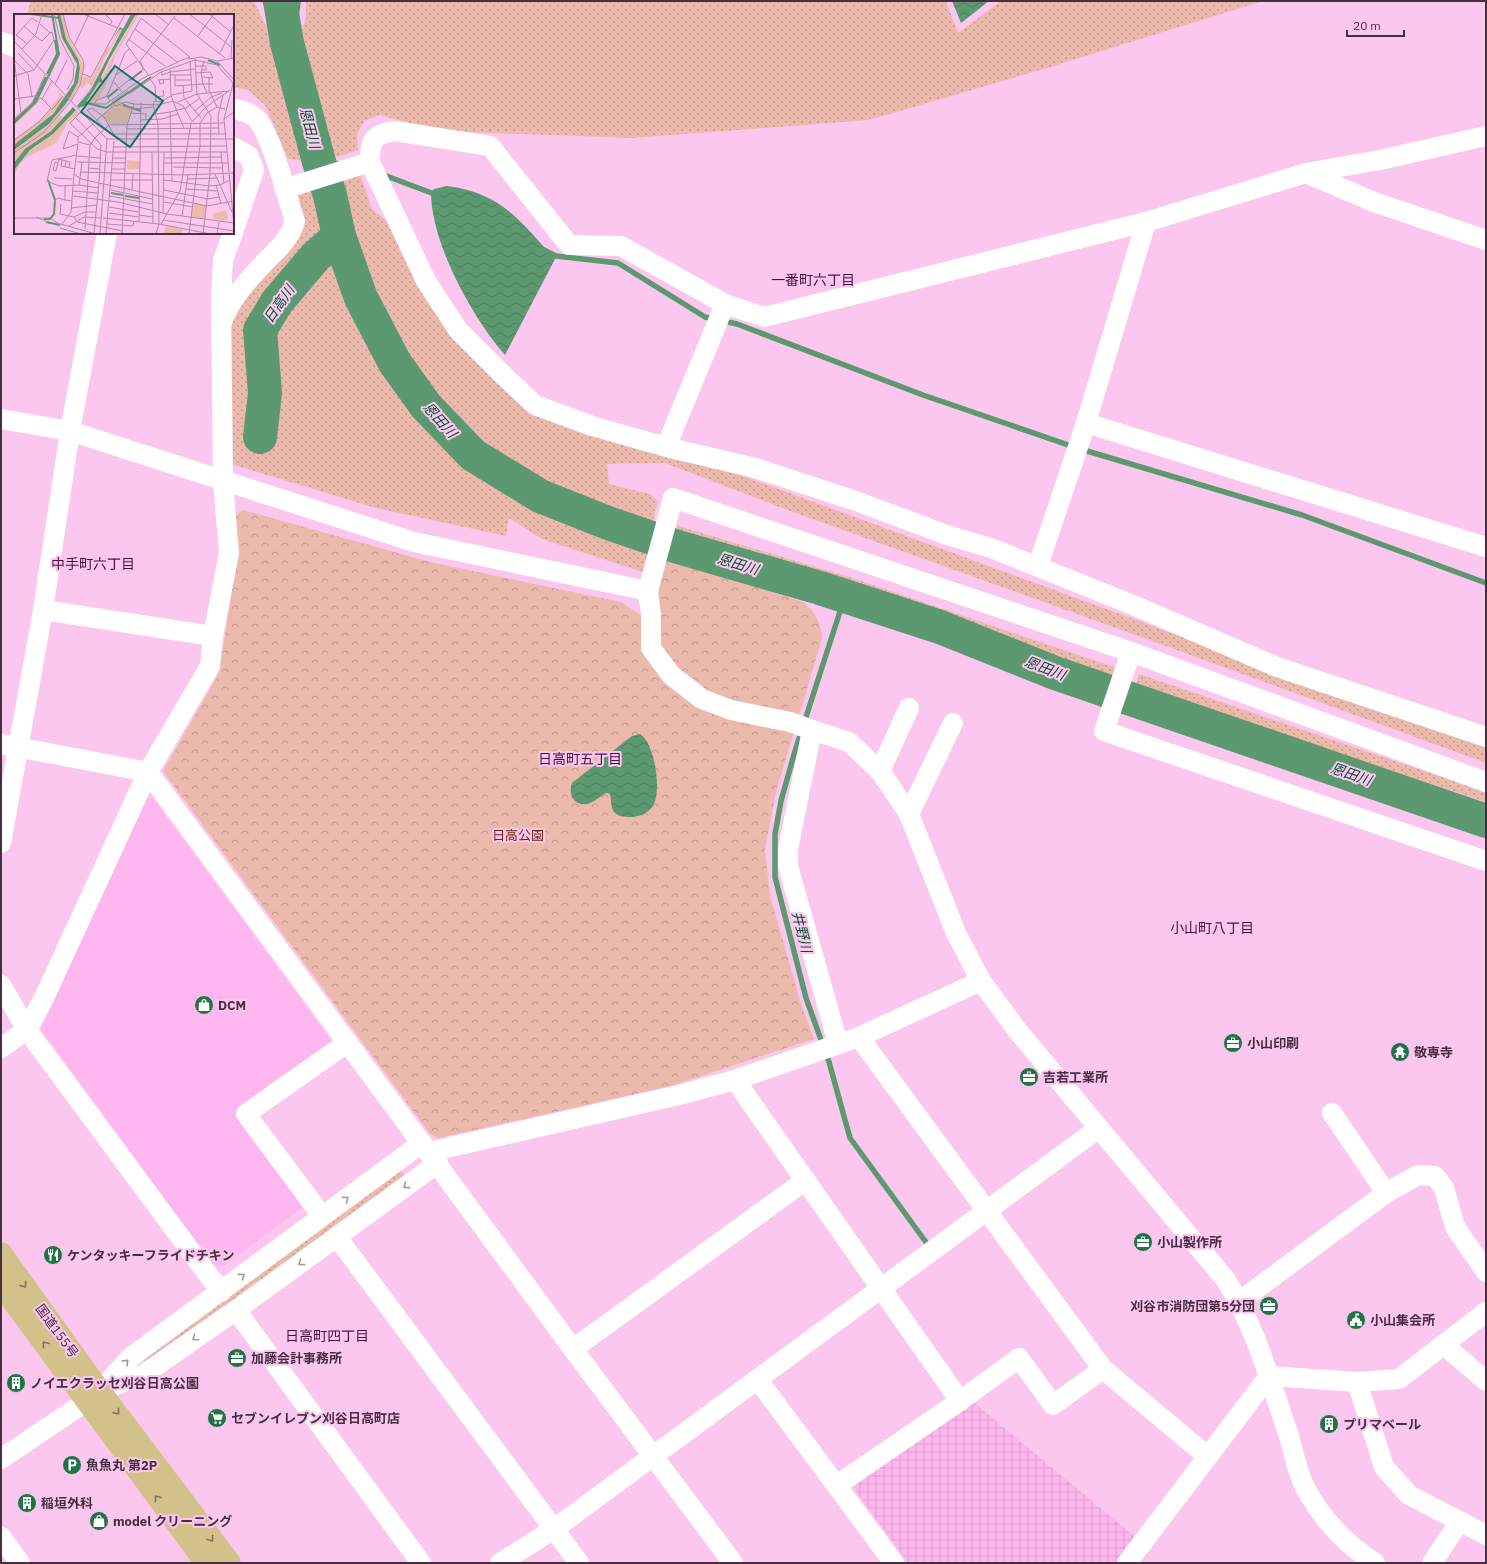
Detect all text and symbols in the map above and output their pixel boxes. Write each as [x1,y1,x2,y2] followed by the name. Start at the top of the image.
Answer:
[1347,12,1404,38] scale bar
[14,14,234,234] inset map
[1353,18,1381,33] text: 20 m
[296,105,325,153] water label: 恩田川
[771,271,855,289] district label: 一番町六丁目
[260,280,300,326] water label: 日高川
[419,398,462,443] water label: 恩田川
[715,549,763,579] water label: 恩田川
[51,555,135,573] district label: 中手町六丁目
[1022,652,1070,685] water label: 恩田川
[538,750,622,768] district label: 日高町五丁目
[1328,759,1376,790] water label: 恩田川
[492,827,544,844] park label: 日高公園
[788,909,816,956] water label: 井野川
[1170,919,1254,937] district label: 小山町八丁目
[193,994,215,1016] shop icon: DCM
[218,997,246,1014] place label: DCM
[1222,1032,1244,1054] office icon: 小山印刷
[1247,1035,1299,1052] place label: 小山印刷
[1389,1041,1411,1063] temple icon: 敬専寺
[1414,1044,1453,1061] place label: 敬専寺
[1018,1066,1040,1088] office icon: 吉若工業所
[1043,1069,1108,1086] place label: 吉若工業所
[403,1181,410,1189] one-way arrow
[342,1196,349,1203] one-way arrow
[1132,1231,1154,1253] office icon: 小山製作所
[1157,1234,1222,1251] place label: 小山製作所
[42,1244,64,1266] restaurant icon: ケンタッキーフライドチキン
[67,1247,234,1264] place label: ケンタッキーフライドチキン
[298,1258,305,1265] one-way arrow
[237,1274,244,1281] one-way arrow
[19,1280,26,1287] one-way arrow
[1258,1295,1280,1317] office icon: 刈谷市消防団第5分団
[1130,1298,1255,1315] place label: 刈谷市消防団第5分団
[32,1301,82,1361] street label: 国道155号
[1345,1309,1367,1331] public building icon: 小山集会所
[1370,1312,1435,1329] place label: 小山集会所
[285,1327,369,1345] district label: 日高町四丁目
[193,1333,200,1340] one-way arrow
[42,1341,49,1348] one-way arrow
[226,1347,248,1369] office icon: 加藤会計事務所
[251,1350,342,1367] place label: 加藤会計事務所
[121,1359,129,1367] one-way arrow
[5,1372,27,1394] building icon: ノイエクラッセ刈谷日高公園
[30,1375,199,1392] place label: ノイエクラッセ刈谷日高公園
[206,1407,228,1429] supermarket icon: セブンイレブン刈谷日高町店
[112,1408,119,1415] one-way arrow
[231,1410,400,1427] place label: セブンイレブン刈谷日高町店
[1318,1413,1340,1435] building icon: プリマベール
[1343,1416,1421,1433] place label: プリマベール
[61,1454,83,1476] parking icon: 魚魚丸 第2P
[86,1457,158,1474] place label: 魚魚丸 第2P
[16,1492,38,1514] building icon: 稲垣外科
[41,1495,93,1512] place label: 稲垣外科
[155,1495,162,1502] one-way arrow
[88,1510,110,1532] shop icon: model クリーニング
[113,1513,232,1530] place label: model クリーニング
[207,1534,214,1541] one-way arrow

